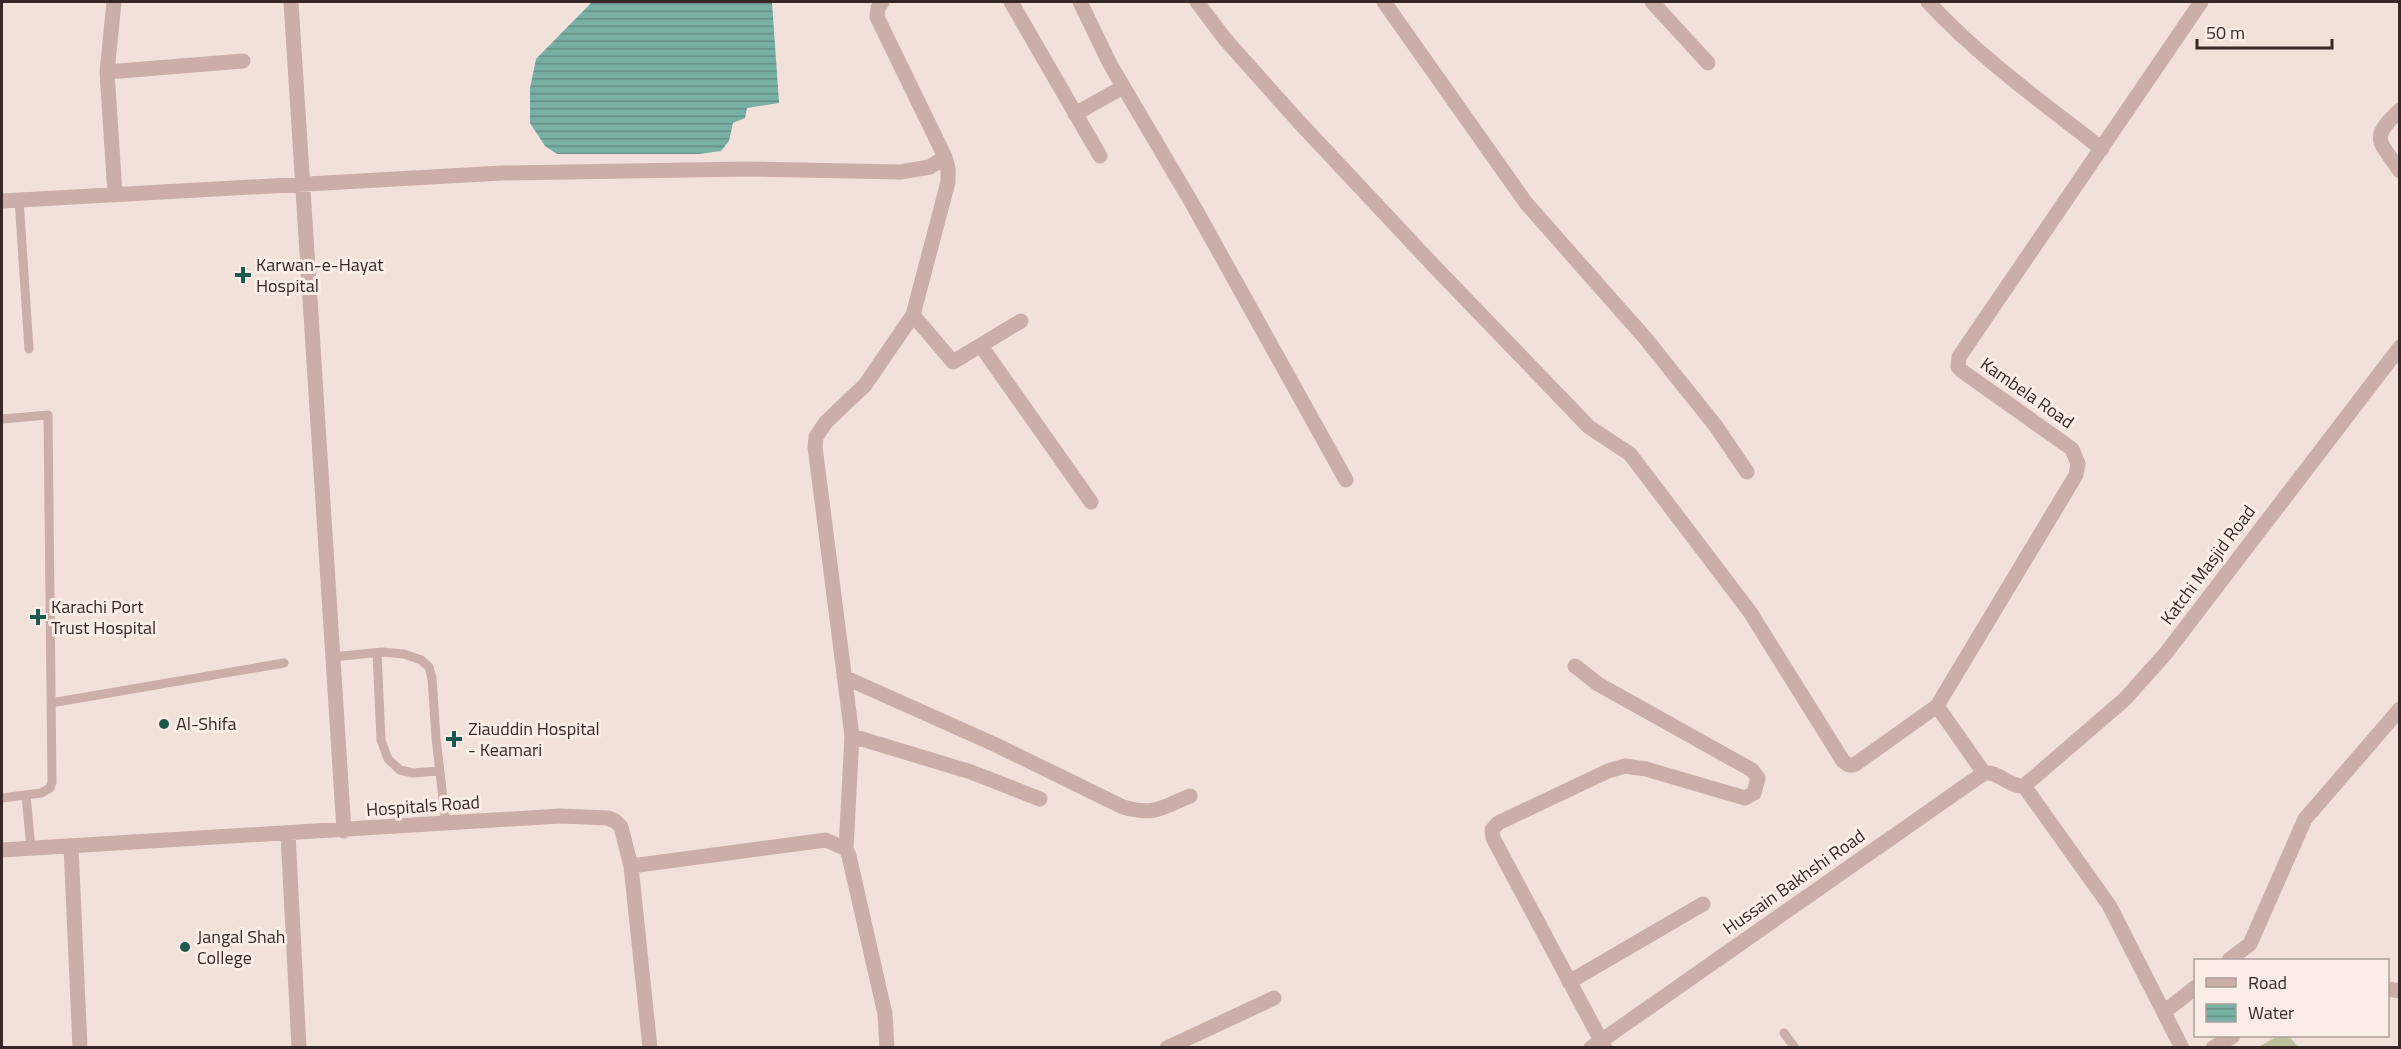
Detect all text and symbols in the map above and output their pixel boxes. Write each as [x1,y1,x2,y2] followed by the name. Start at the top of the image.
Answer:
[2197,12,2332,50] scale bar
[2206,19,2245,46] text: 50 m
[256,251,384,299] place label: Karwan-e-Hayat Hospital
[234,266,252,284] marker: Karwan-e-Hayat Hospital
[1975,350,2080,435] street label: Kambela Road
[2154,499,2262,630] street label: Katchi Masjid Road
[51,593,156,641] place label: Karachi Port Trust Hospital
[29,608,47,626] marker: Karachi Port Trust Hospital
[176,710,237,737] place label: Al-Shifa
[468,715,600,763] place label: Ziauddin Hospital - Keamari
[157,717,171,731] marker: Al-Shifa
[445,730,463,748] marker: Ziauddin Hospital - Keamari
[365,788,481,823] street label: Hospitals Road
[1717,822,1870,941] street label: Hussain Bakhshi Road
[197,923,285,971] place label: Jangal Shah College
[178,940,192,954] marker: Jangal Shah College
[2194,959,2389,1037] legend
[2248,969,2287,996] text: Road
[2248,999,2294,1026] text: Water

